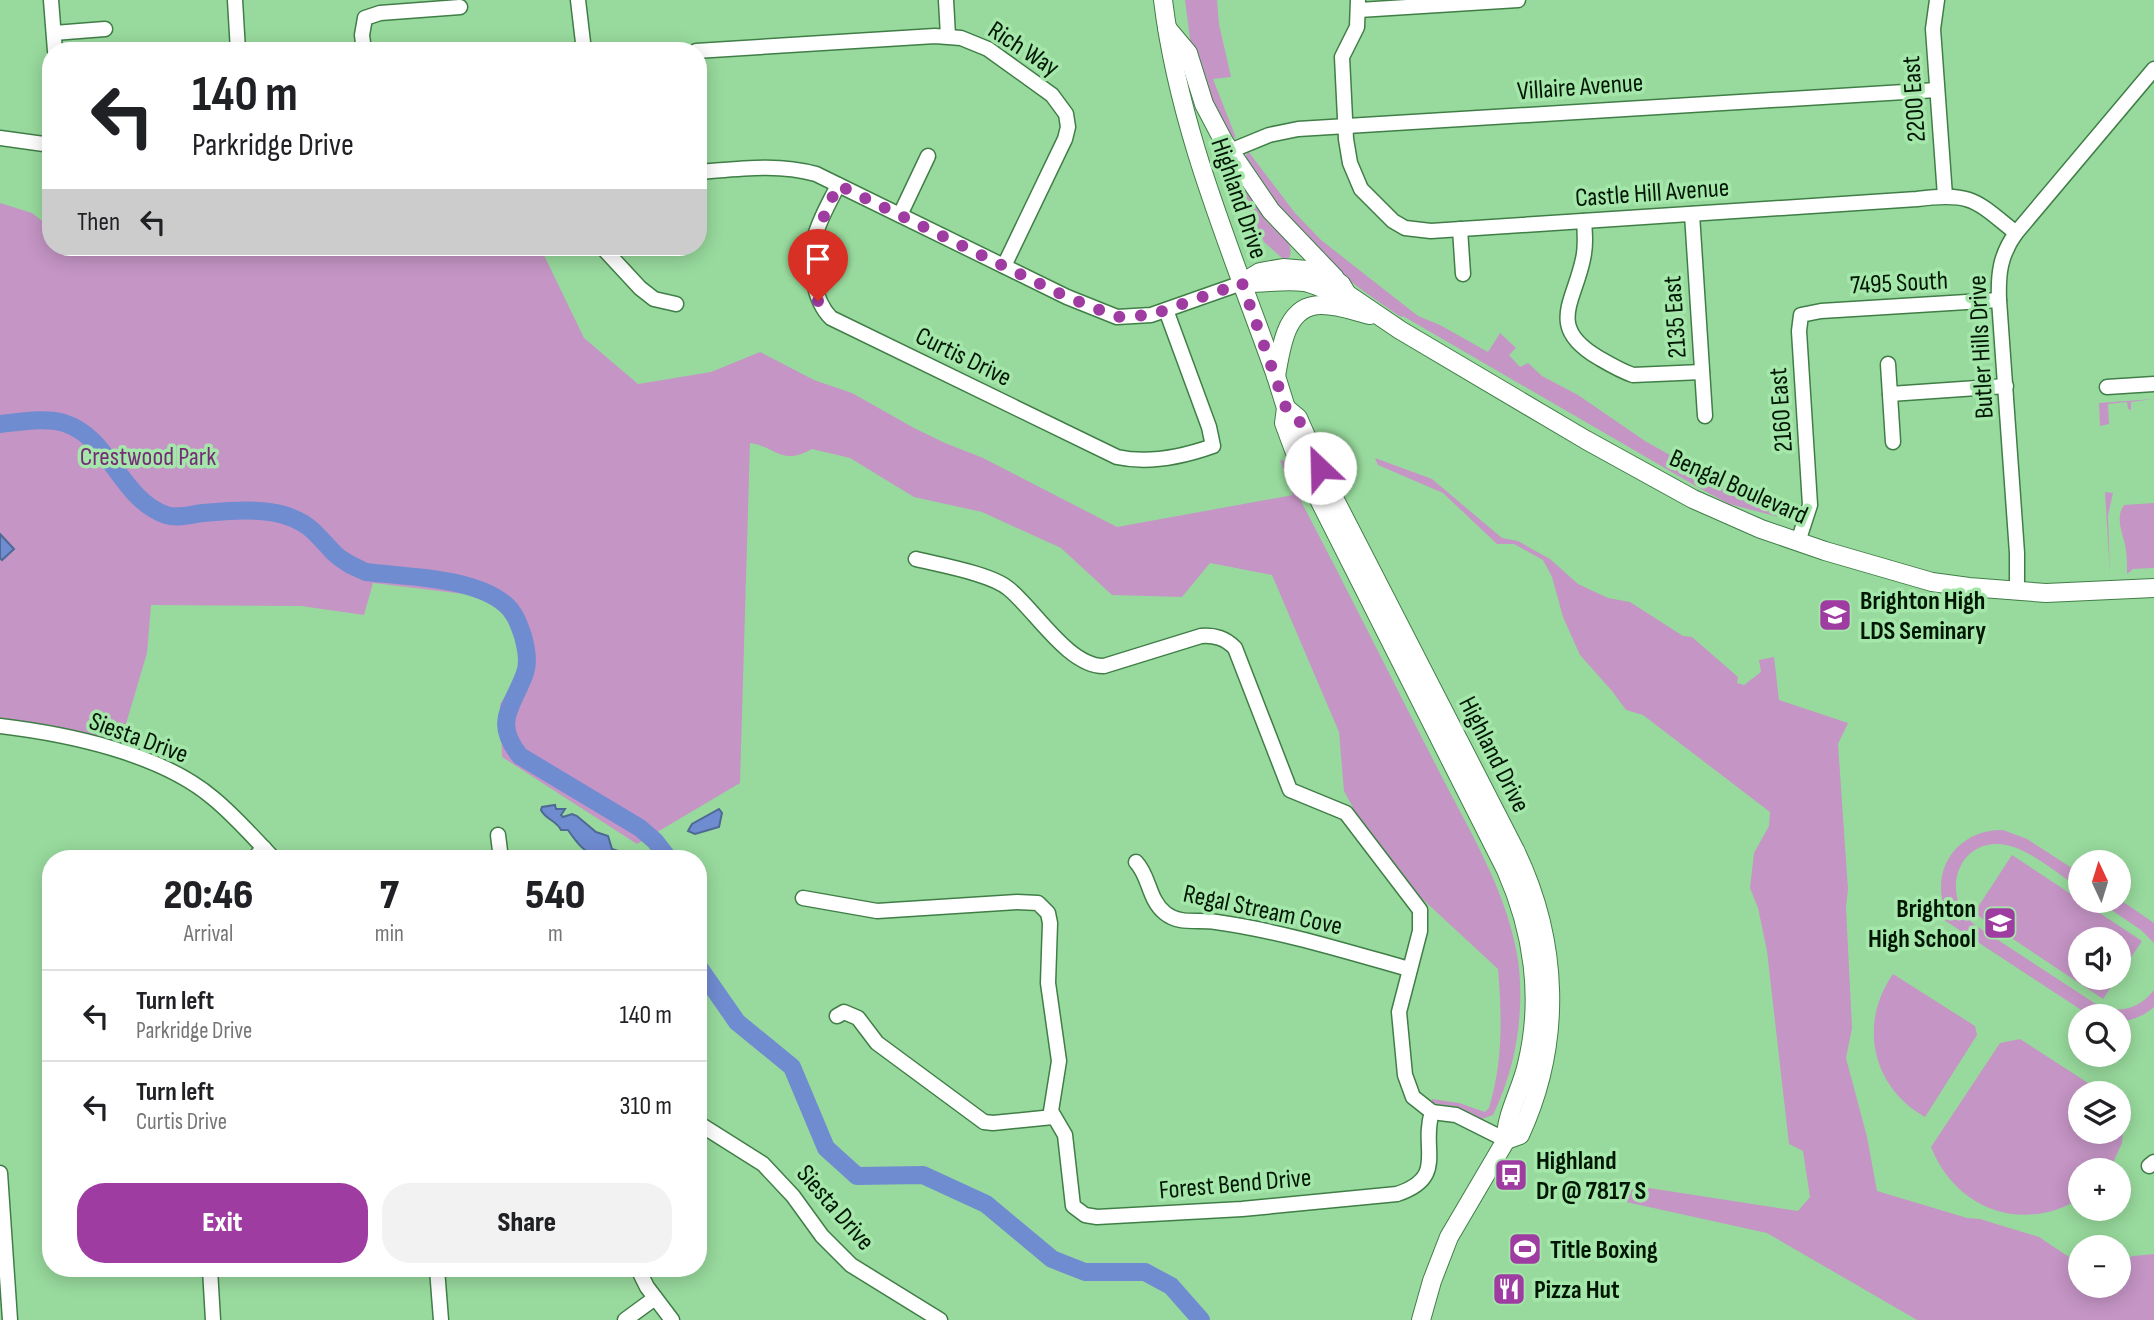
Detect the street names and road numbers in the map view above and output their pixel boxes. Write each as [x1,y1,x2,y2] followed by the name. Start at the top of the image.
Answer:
[982,15,1065,84] street label: Rich Way
[1896,55,1933,143] street label: 2200 East
[1516,68,1644,107] street label: Villaire Avenue
[1203,134,1274,263] street label: Highland Drive
[1574,173,1730,214] street label: Castle Hill Avenue
[1849,265,1949,302] street label: 7495 South
[1657,274,1694,359] street label: 2135 East
[1962,274,2001,420] street label: Butler Hills Drive
[910,321,1016,394] street label: Curtis Drive
[1763,367,1800,453] street label: 2160 East
[1664,443,1812,532] street label: Bengal Boulevard
[1451,692,1536,818] street label: Highland Drive
[85,706,192,771] street label: Siesta Drive
[1180,878,1345,942] street label: Regal Stream Cove
[789,1159,880,1257] street label: Siesta Drive
[1158,1162,1313,1207] street label: Forest Bend Drive

